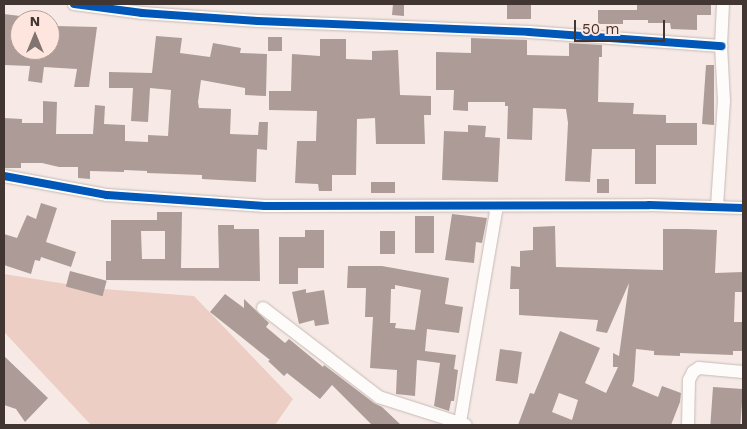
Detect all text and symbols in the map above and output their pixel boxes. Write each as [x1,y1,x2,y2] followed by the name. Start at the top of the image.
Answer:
[10,10,60,60] north arrow
[577,10,668,42] scale bar
[30,13,40,29] text: N
[582,20,619,38] text: 50 m

